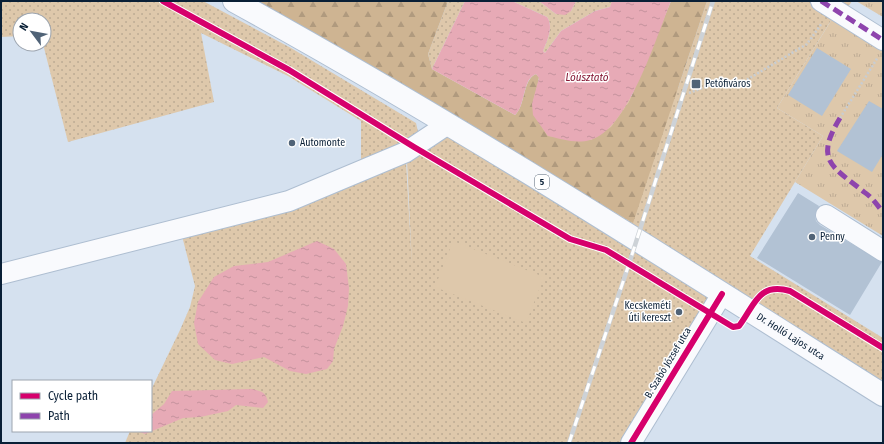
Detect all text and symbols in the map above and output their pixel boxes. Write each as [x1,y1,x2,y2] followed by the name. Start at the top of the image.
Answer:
[12,12,52,52] north arrow
[17,21,31,33] text: N
[565,71,609,84] water label: Lóúsztató
[705,77,750,90] place label: Petőfiváros
[690,78,702,90] marker: Petőfiváros
[300,137,345,149] place label: Automonte
[287,138,297,148] marker: Automonte
[535,175,549,189] road number: 5
[820,231,845,243] place label: Penny
[807,232,817,242] marker: Penny
[624,300,672,324] place label: Kecskeméti úti kereszt
[674,307,684,317] marker: Kecskeméti úti kereszt
[754,311,827,363] street label: Dr. Holló Lajos utca
[642,325,694,401] street label: B. Szabó József utca
[12,380,152,432] legend
[48,389,98,403] text: Cycle path
[48,409,70,423] text: Path

